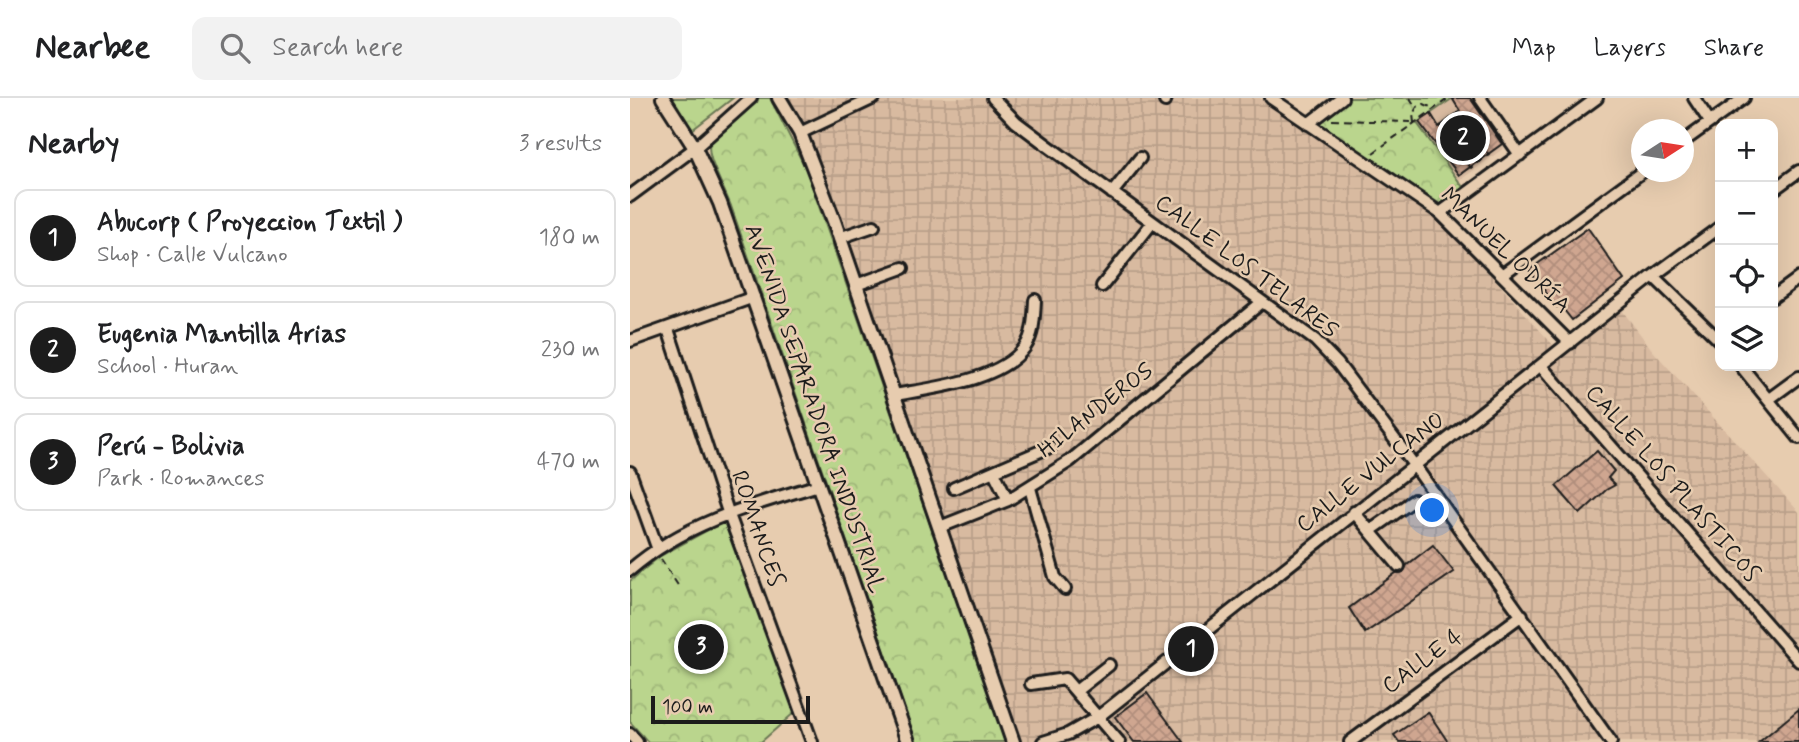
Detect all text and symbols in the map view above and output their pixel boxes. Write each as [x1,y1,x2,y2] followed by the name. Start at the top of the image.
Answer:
[192,17,682,80] search box
[35,26,150,70] text: Nearbee
[216,29,254,67] icon: search
[272,31,403,65] text: Search here
[1512,33,1556,64] text: Map
[1594,33,1666,64] text: Layers
[1704,33,1764,64] text: Share
[1440,112,1486,164] pin: 2
[1631,119,1694,182] north arrow
[1715,119,1778,371] map controls
[1715,119,1778,182] button: +
[28,124,119,163] text: Nearby
[519,129,602,159] text: 3 results
[1433,181,1577,321] street label: MANUEL ODRÍA
[1715,182,1778,245] button: −
[1148,188,1344,346] street label: CALLE LOS TELARES
[97,206,402,240] text: Abucorp ( Proyeccion Textil )
[737,220,891,598] street label: AVENIDA SEPARADORA INDUSTRIAL
[48,223,58,253] text: 1
[539,223,600,253] text: 180 m
[97,240,288,270] text: Shop · Calle Vulcano
[1715,245,1778,308] button: locate
[1715,308,1778,371] button: layers
[97,318,346,352] text: Eugenia Mantilla Arias
[47,335,59,365] text: 2
[541,335,600,365] text: 230 m
[97,352,238,382] text: School · Huran
[1032,356,1160,466] street label: HILANDEROS
[1578,379,1766,589] street label: CALLE LOS PLASTICOS
[1291,406,1451,540] street label: CALLE VULCANO
[97,430,245,464] text: Perú - Bolivia
[48,447,58,477] text: 3
[537,447,600,477] text: 470 m
[97,464,265,494] text: Park · Romances
[723,467,791,591] street label: ROMANCES
[1415,493,1449,527] your location
[678,621,724,673] pin: 3
[1168,623,1214,675] pin: 1
[1377,623,1469,701] street label: CALLE 4
[651,693,810,725] scale bar
[662,695,713,720] text: 100 m

